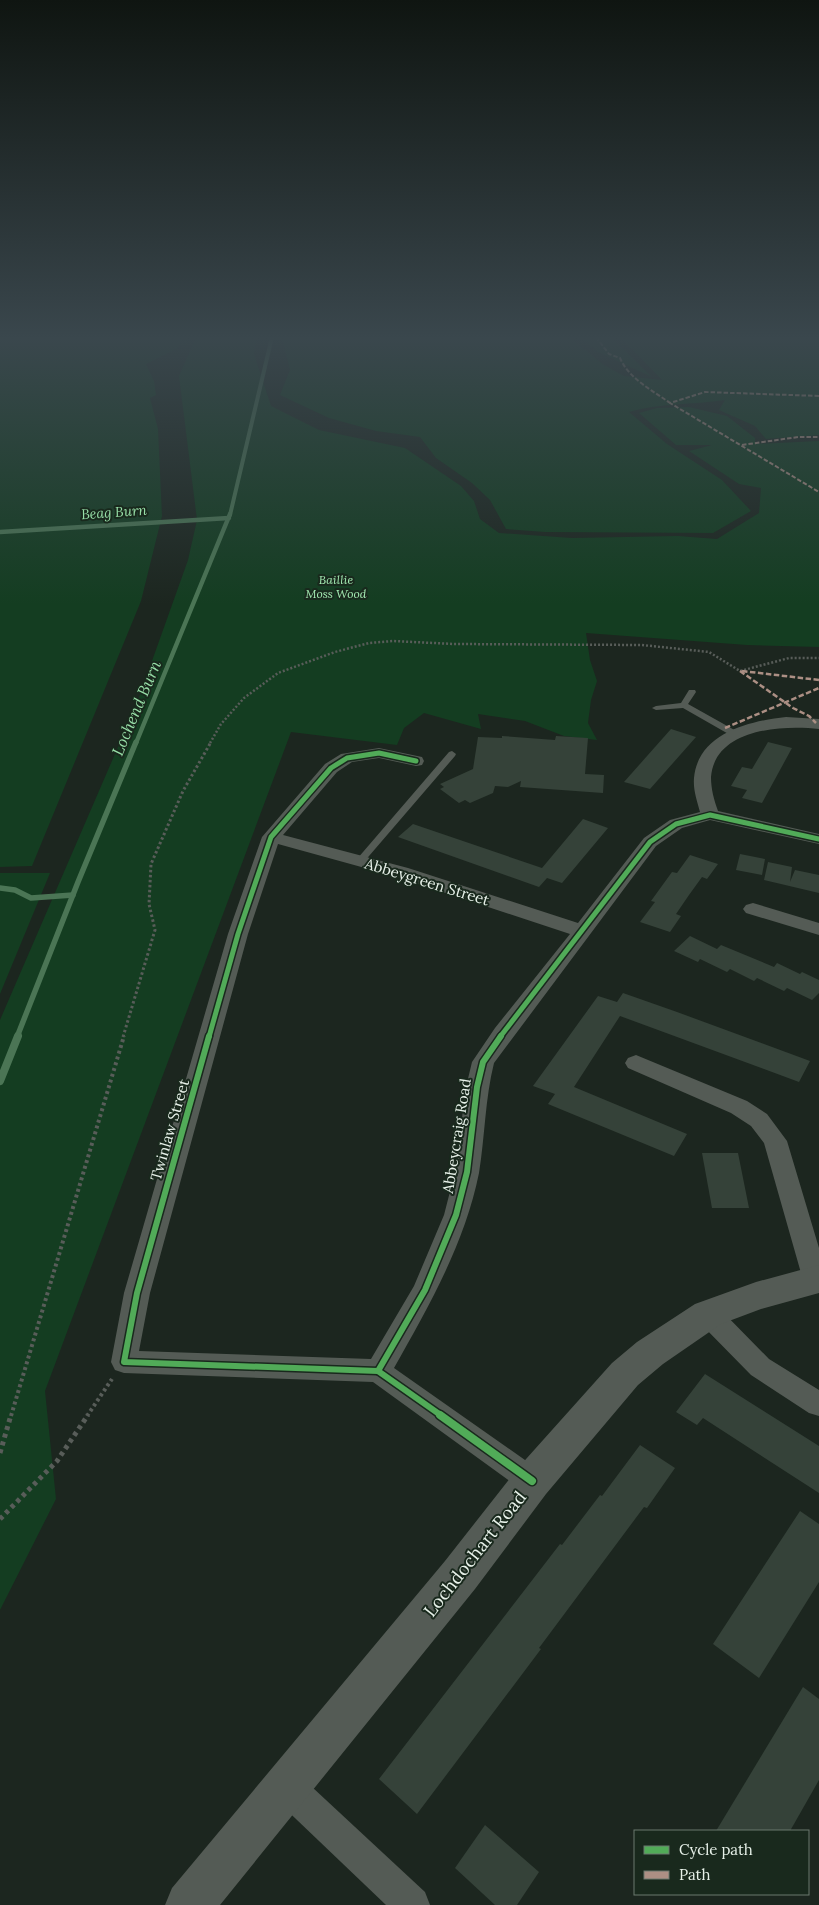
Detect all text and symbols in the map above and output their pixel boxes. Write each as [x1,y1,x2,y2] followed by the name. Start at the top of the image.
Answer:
[80,501,148,523] water label: Beag Burn
[306,572,367,601] park label: Baillie Moss Wood
[107,657,165,759] water label: Lochend Burn
[362,853,492,910] street label: Abbeygreen Street
[146,1077,193,1183] street label: Twinlaw Street
[438,1077,475,1196] street label: Abbeycraig Road
[418,1486,531,1621] street label: Lochdochart Road
[634,1830,809,1895] legend
[679,1840,753,1859] text: Cycle path
[679,1865,710,1884] text: Path

